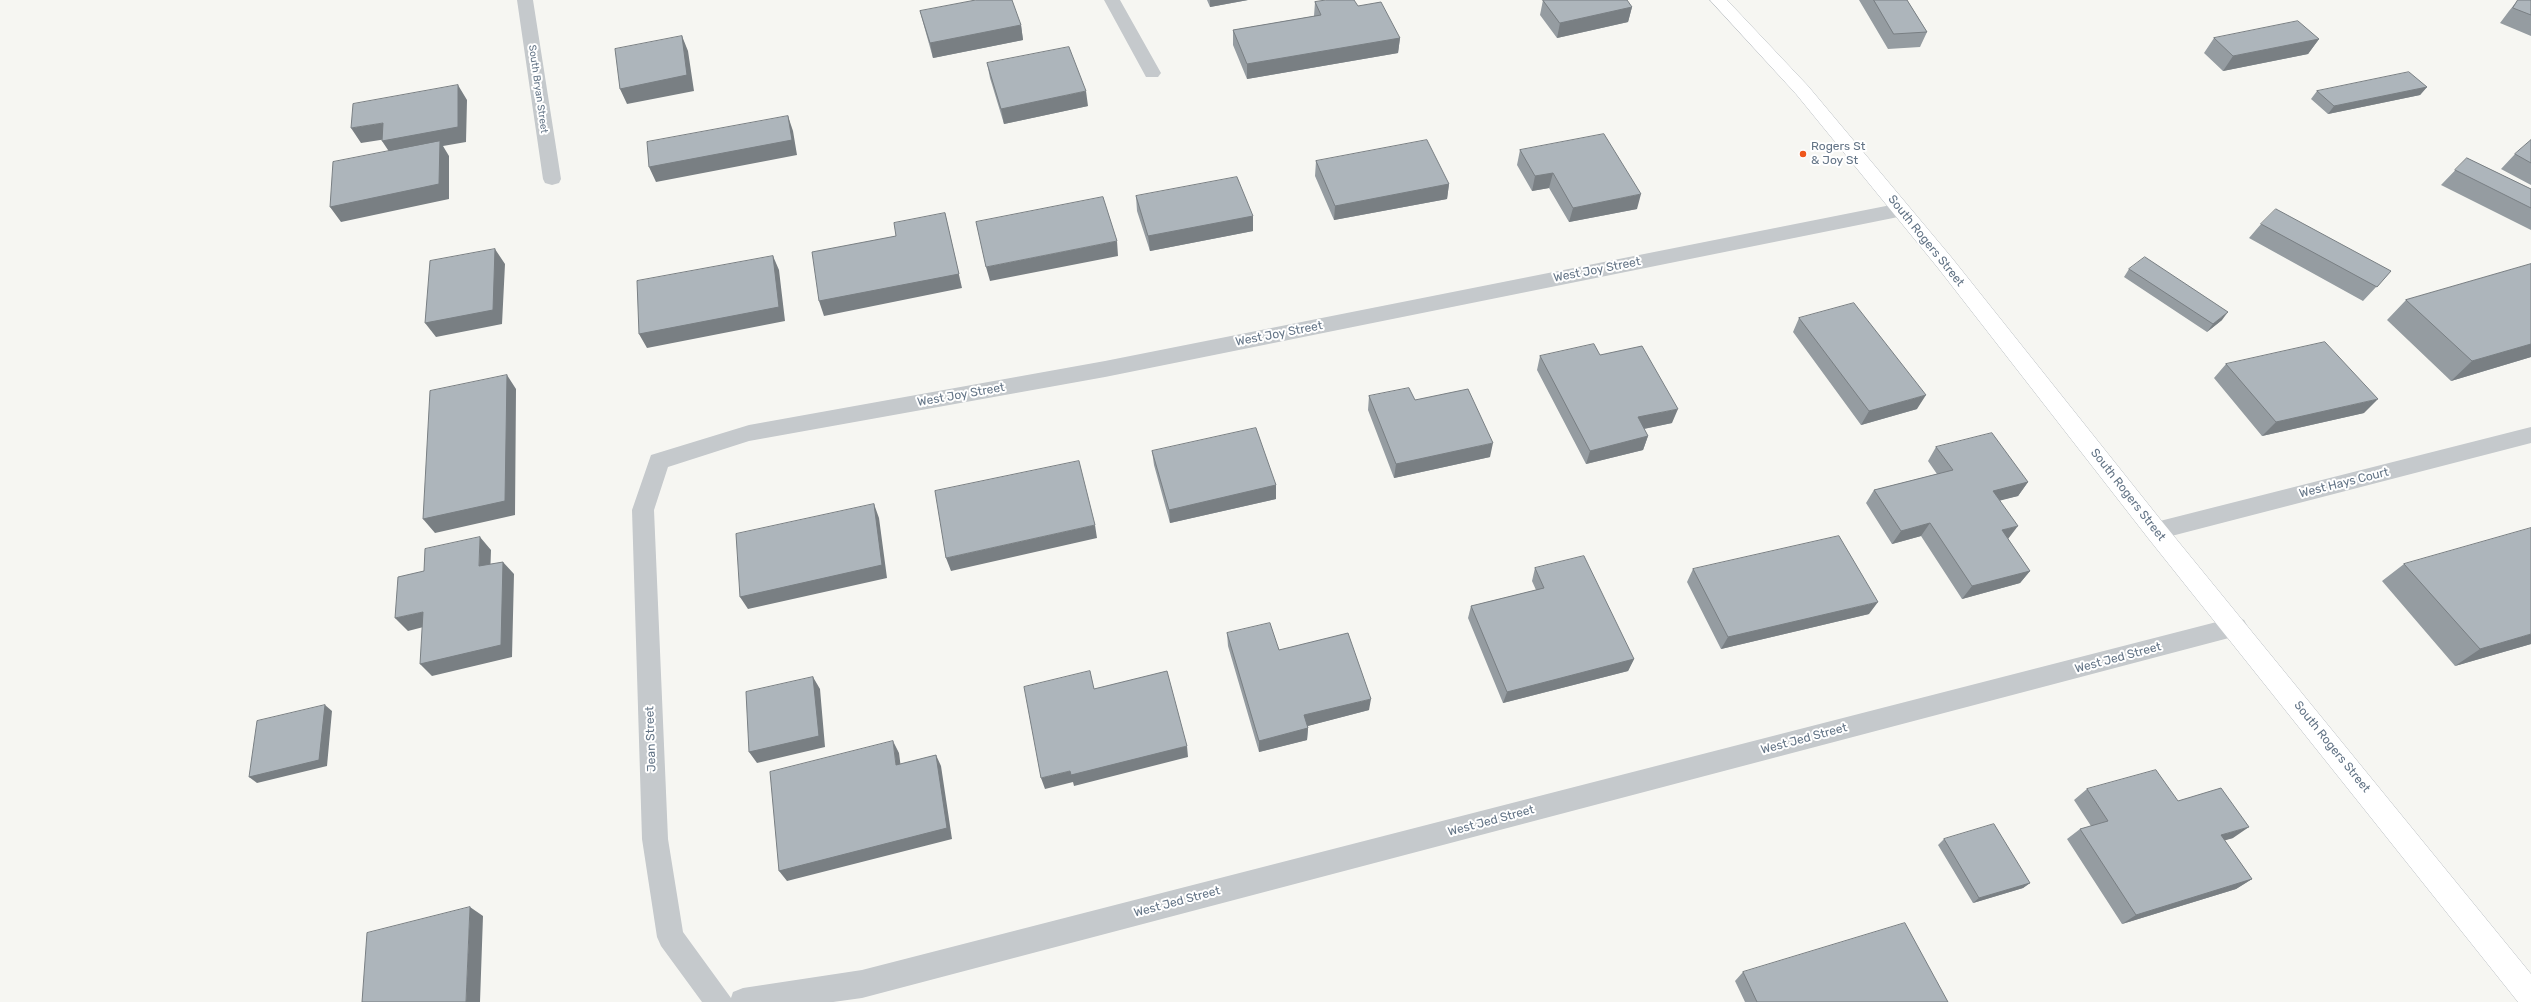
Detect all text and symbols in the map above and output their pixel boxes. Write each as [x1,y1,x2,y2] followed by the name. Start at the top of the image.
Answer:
[526,44,550,134] street label: South Bryan Street
[1811,140,1865,168] place label: Rogers St & Joy St
[1798,149,1808,159] marker: Rogers St & Joy St
[1885,192,1967,290] street label: South Rogers Street
[1552,255,1642,285] street label: West Joy Street
[1234,319,1324,349] street label: West Joy Street
[916,380,1006,410] street label: West Joy Street
[2087,446,2169,544] street label: South Rogers Street
[2298,465,2390,501] street label: West Hays Court
[2073,640,2163,676] street label: West Jed Street
[2291,698,2373,796] street label: South Rogers Street
[643,706,659,772] street label: Jean Street
[1759,721,1849,757] street label: West Jed Street
[1446,803,1536,839] street label: West Jed Street
[1132,884,1222,920] street label: West Jed Street

